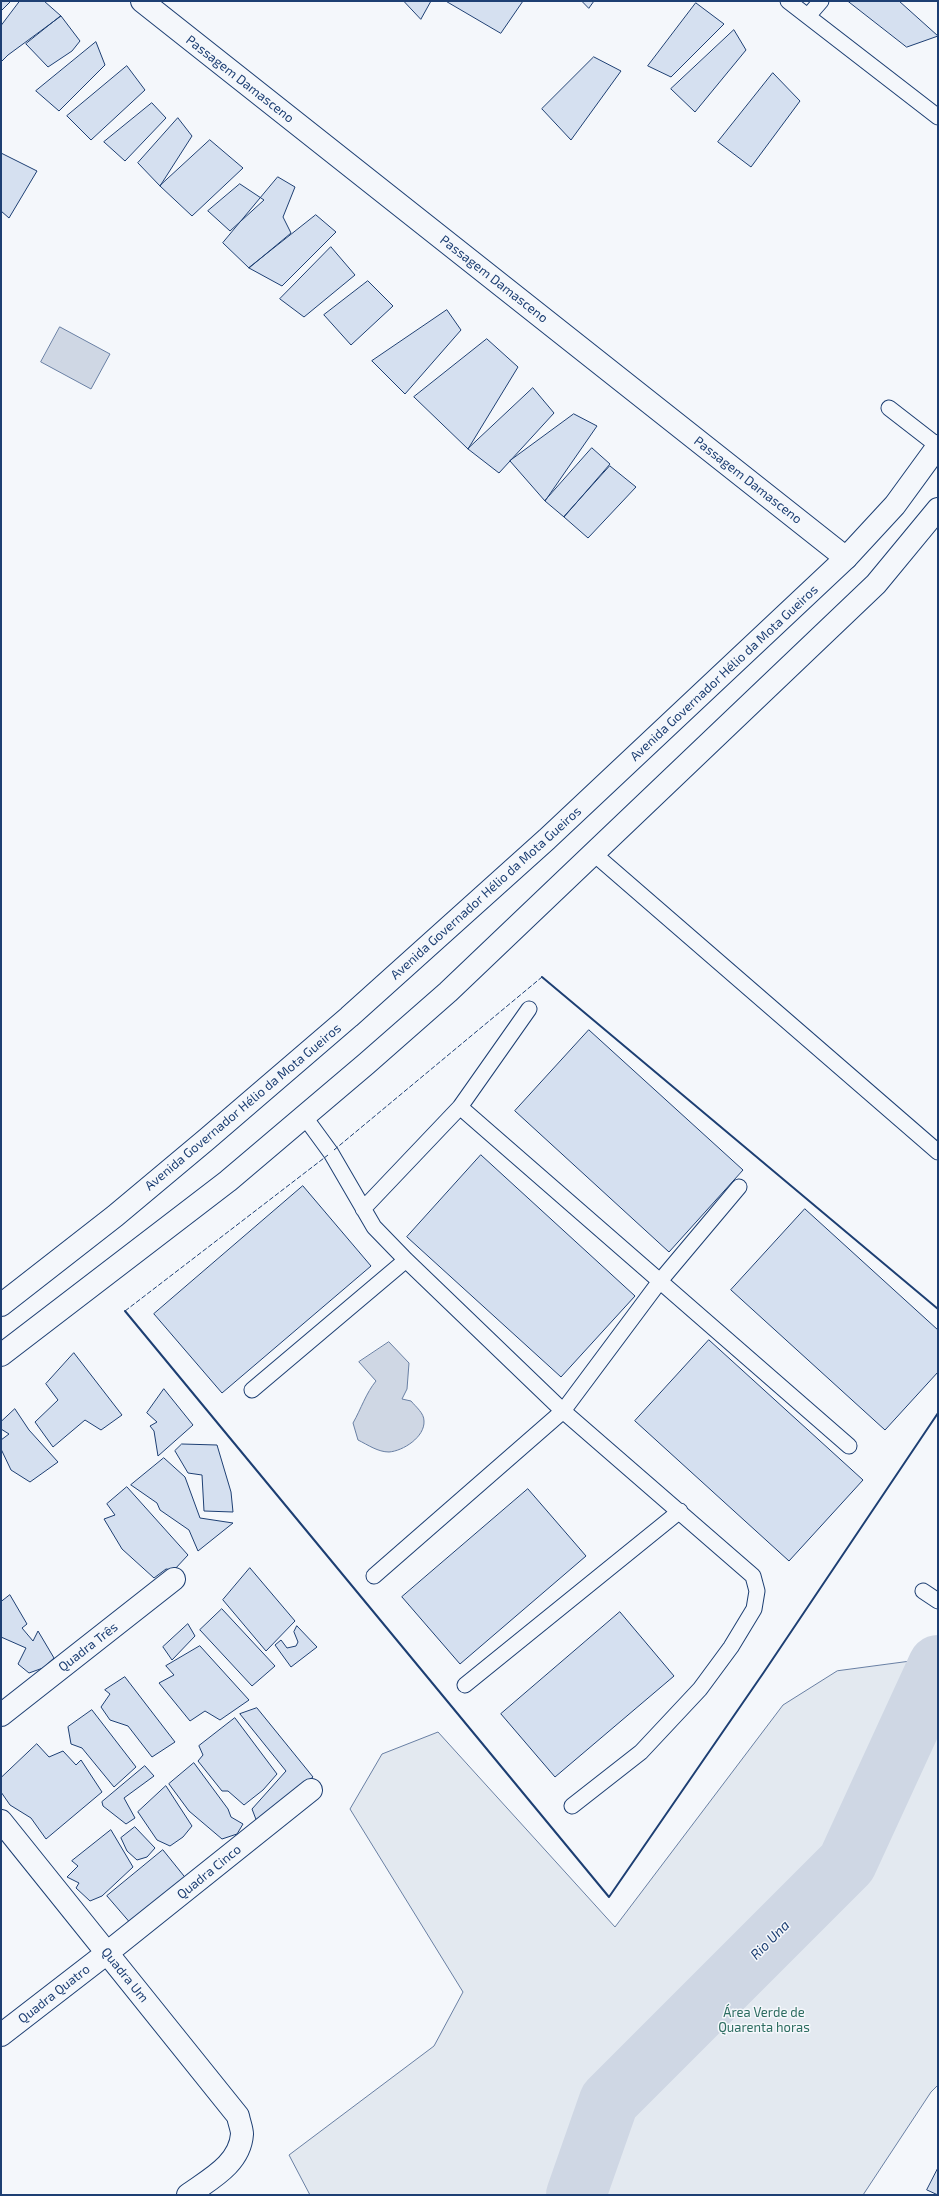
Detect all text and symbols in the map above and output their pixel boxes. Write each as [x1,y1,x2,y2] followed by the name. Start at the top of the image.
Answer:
[183,32,297,126] street label: Passagem Damasceno
[437,232,551,326] street label: Passagem Damasceno
[691,433,805,527] street label: Passagem Damasceno
[627,582,821,764] street label: Avenida Governador Hélio da Mota Gueiros
[387,803,585,983] street label: Avenida Governador Hélio da Mota Gueiros
[142,1020,344,1194] street label: Avenida Governador Hélio da Mota Gueiros
[55,1619,121,1675] street label: Quadra Três
[174,1841,244,1903] street label: Quadra Cinco
[747,1917,793,1963] water label: Rio Una
[98,1944,152,2006] street label: Quadra Um
[15,1961,93,2027] street label: Quadra Quatro
[718,2005,810,2036] park label: Área Verde de Quarenta horas

